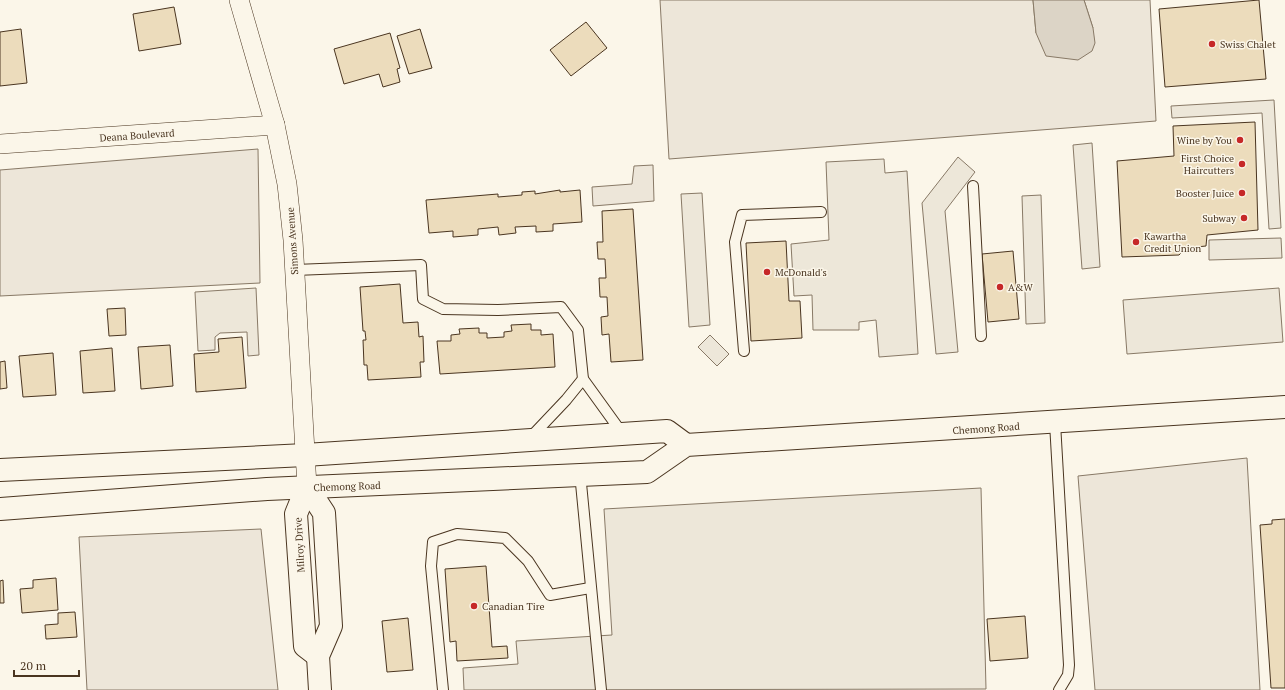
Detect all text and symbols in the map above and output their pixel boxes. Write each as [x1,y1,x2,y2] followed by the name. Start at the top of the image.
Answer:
[1220,38,1276,51] place label: Swiss Chalet
[1207,39,1217,49] marker: Swiss Chalet
[99,126,176,145] street label: Deana Boulevard
[1177,134,1232,147] place label: Wine by You
[1235,135,1245,145] marker: Wine by You
[1181,152,1234,177] place label: First Choice Haircutters
[1237,159,1247,169] marker: First Choice Haircutters
[1176,187,1234,200] place label: Booster Juice
[1237,188,1247,198] marker: Booster Juice
[284,207,301,275] street label: Simons Avenue
[1202,212,1237,225] place label: Subway
[1239,213,1249,223] marker: Subway
[1144,230,1201,255] place label: Kawartha Credit Union
[1131,237,1141,247] marker: Kawartha Credit Union
[775,266,827,279] place label: McDonald's
[762,267,772,277] marker: McDonald's
[1008,281,1034,294] place label: A&W
[995,282,1005,292] marker: A&W
[952,420,1021,437] street label: Chemong Road
[313,479,381,494] street label: Chemong Road
[292,517,307,573] street label: Milroy Drive
[482,600,545,613] place label: Canadian Tire
[469,601,479,611] marker: Canadian Tire
[14,652,79,678] scale bar
[20,658,47,673] text: 20 m

